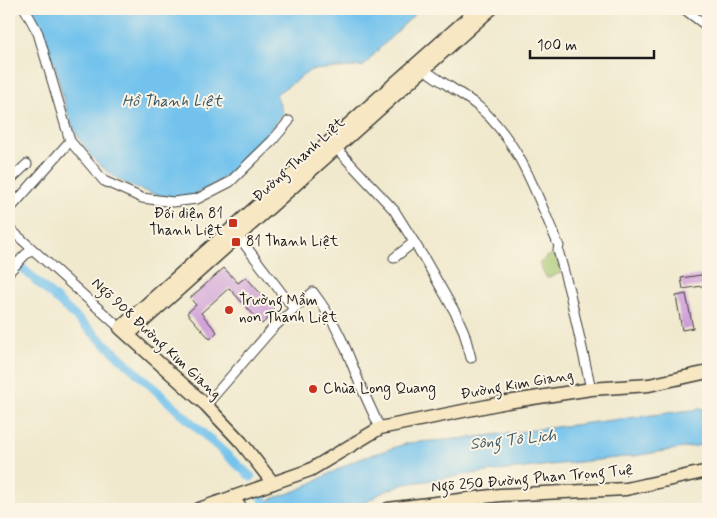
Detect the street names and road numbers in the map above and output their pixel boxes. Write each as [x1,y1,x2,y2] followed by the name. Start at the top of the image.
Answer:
[249,113,350,207] street label: Đường Thanh Liệt
[86,274,225,405] street label: Ngõ 908 Đường Kim Giang
[459,365,575,406] street label: Đường Kim Giang
[430,460,634,499] street label: Ngõ 250 Đường Phan Trọng Tuệ

